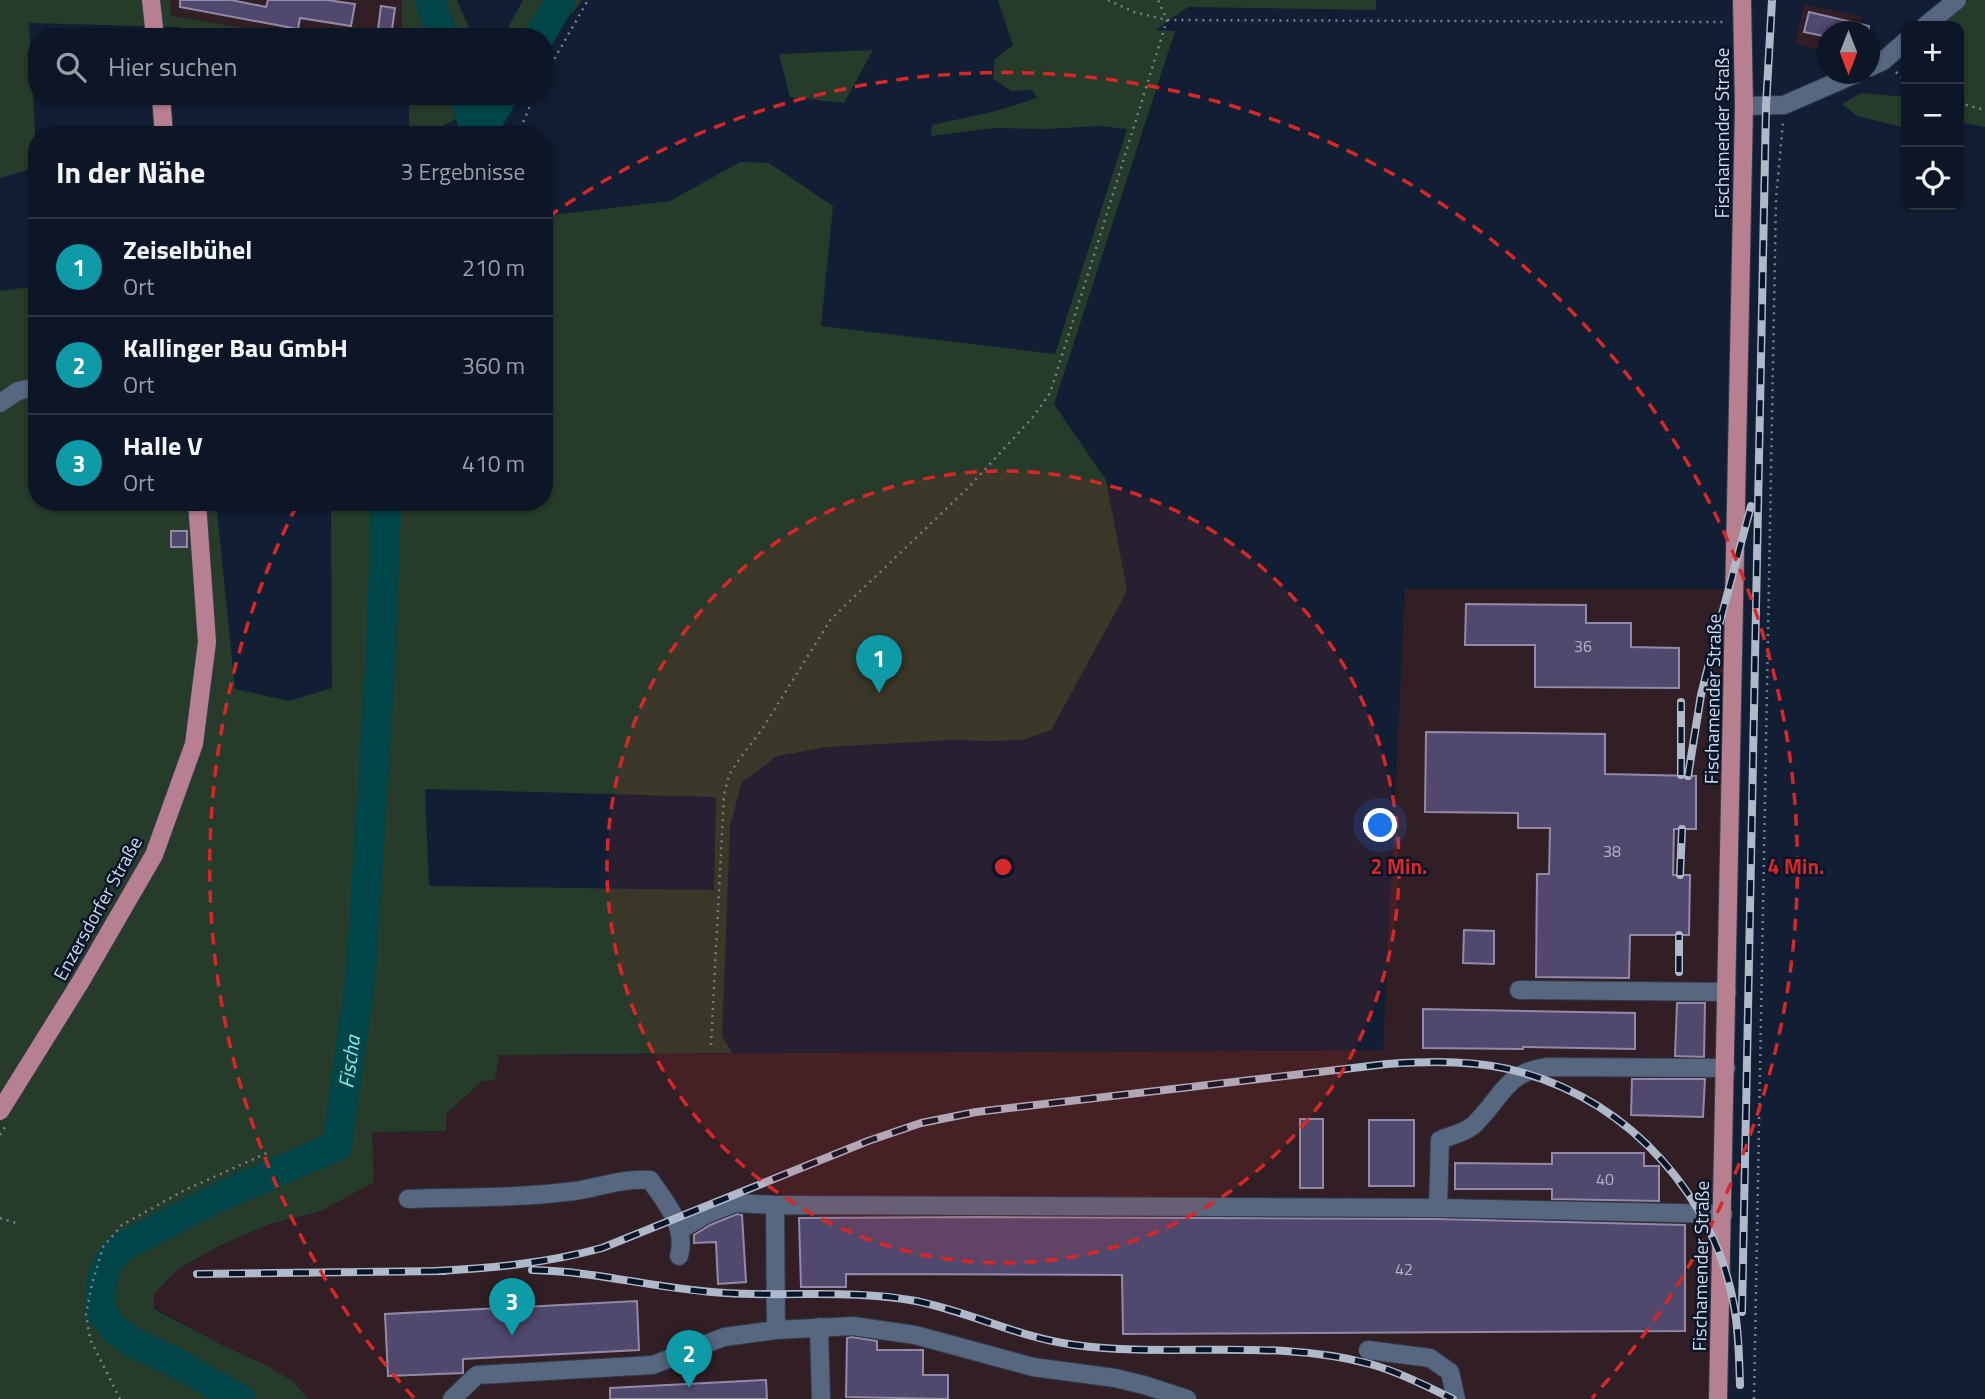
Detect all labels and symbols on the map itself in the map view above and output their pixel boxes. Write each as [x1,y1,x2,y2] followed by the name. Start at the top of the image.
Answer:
[1817,21,1880,84] north arrow
[1707,48,1736,218] street label: Fischamender Straße
[1696,614,1728,784] street label: Fischamender Straße
[1574,634,1592,658] house number: 36
[856,635,902,693] pin: 1
[1363,808,1397,842] your location
[45,831,149,985] street label: Enzersdorfer Straße
[1603,839,1621,863] house number: 38
[1371,850,1427,882] text: 2 Min.
[1768,850,1824,882] text: 4 Min.
[991,855,1015,879] centre of rings
[329,1032,368,1090] water label: Fischa
[1596,1167,1614,1191] house number: 40
[1684,1181,1716,1351] street label: Fischamender Straße
[1395,1257,1413,1281] house number: 42
[489,1278,535,1336] pin: 3
[666,1330,712,1388] pin: 2

